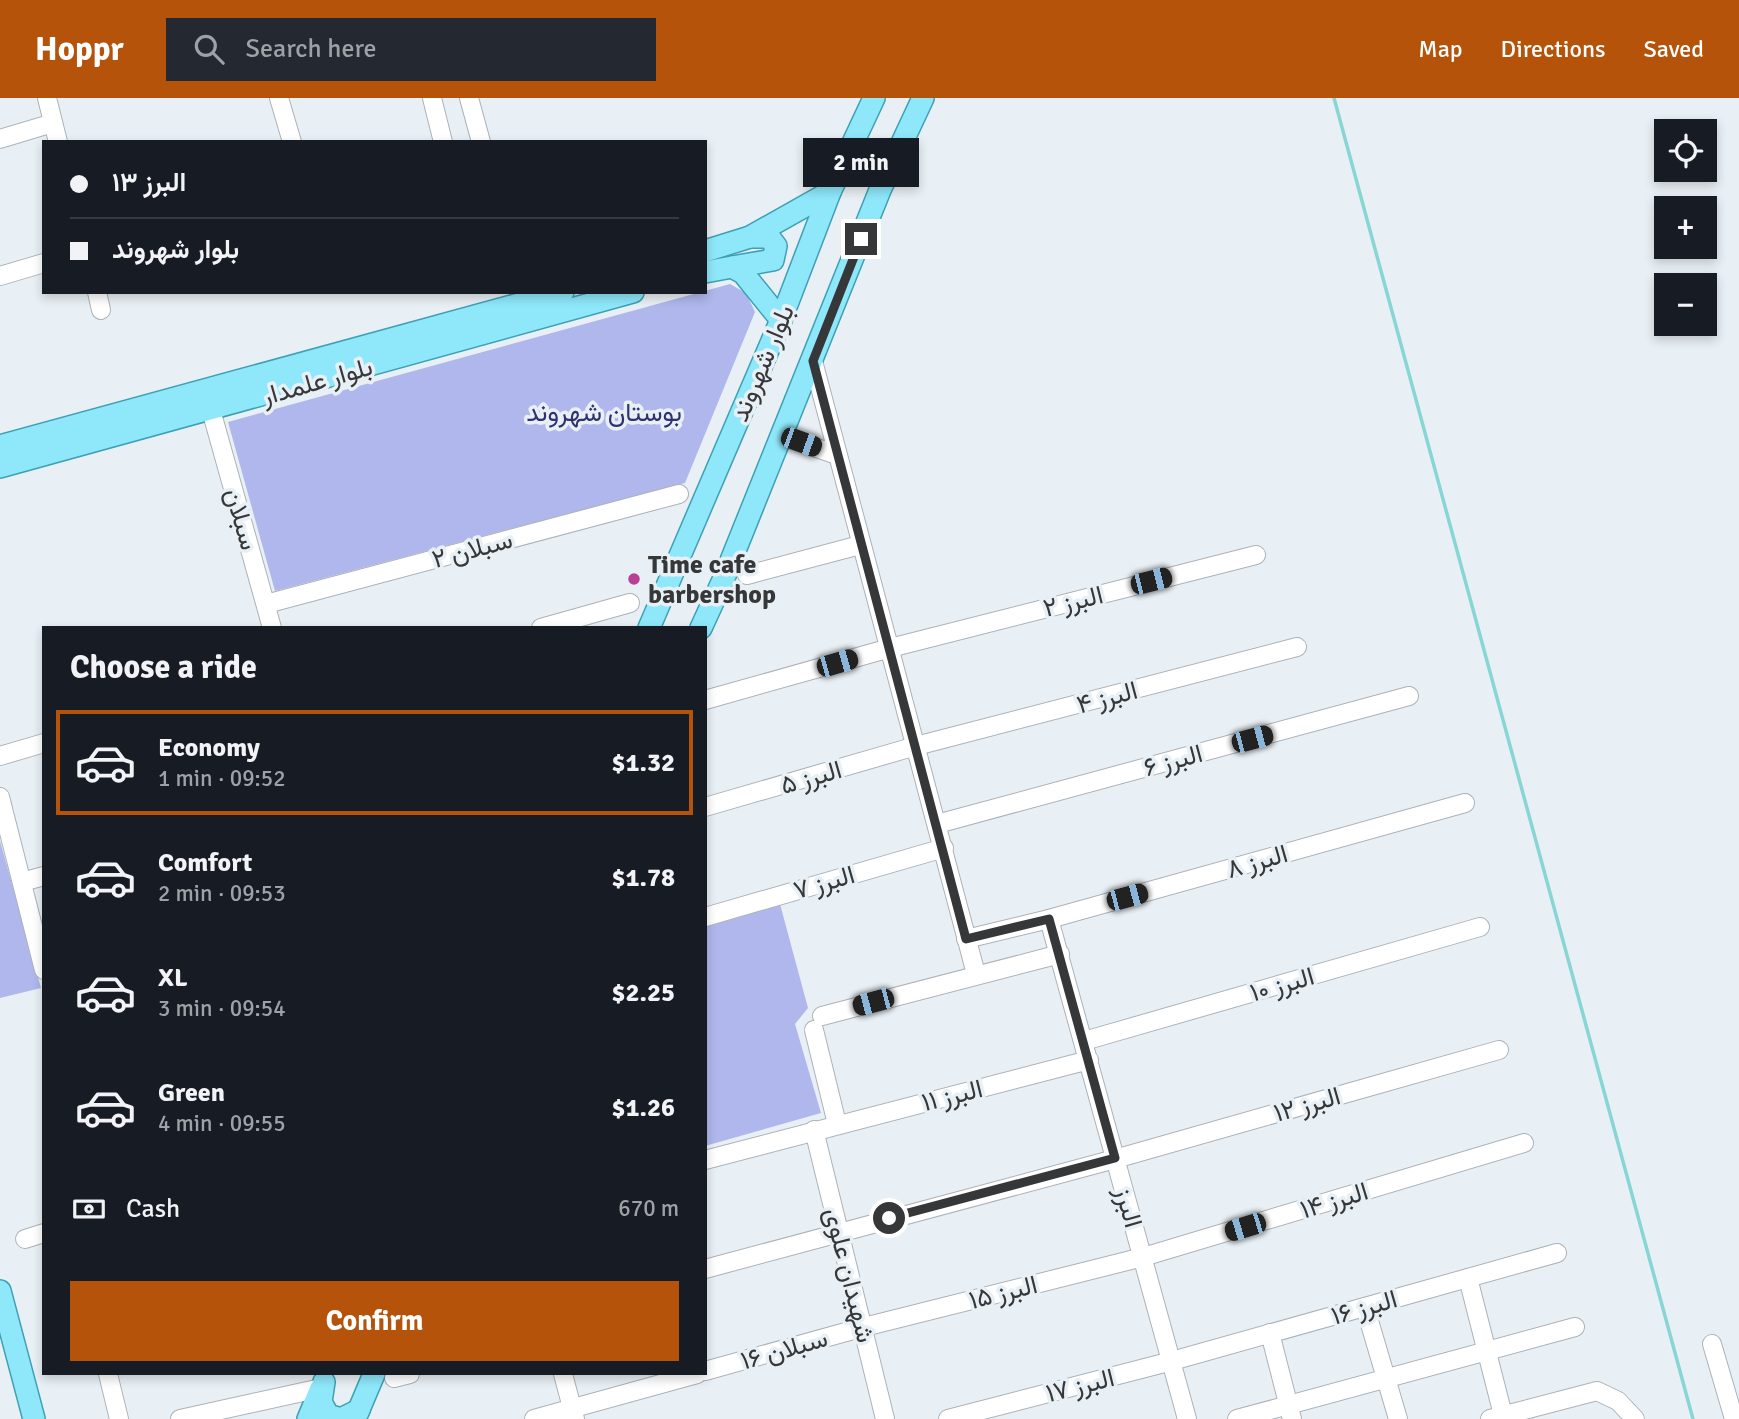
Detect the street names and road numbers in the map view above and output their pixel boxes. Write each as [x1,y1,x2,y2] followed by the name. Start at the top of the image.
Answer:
[724,300,802,427] street label: بلوار شهروند
[257,351,376,413] street label: بلوار علمدار
[217,485,265,554] street label: سبلان
[428,524,516,576] street label: سبلان ۲
[1040,579,1106,625] street label: البرز ۲
[1073,675,1141,721] street label: البرز ۴
[1140,738,1206,784] street label: البرز ۶
[777,754,846,802] street label: البرز ۵
[1223,838,1292,886] street label: البرز ۸
[790,859,859,907] street label: البرز ۷
[1246,961,1318,1009] street label: البرز ۱۰
[918,1073,986,1119] street label: البرز ۱۱
[1270,1080,1344,1130] street label: البرز ۱۲
[1297,1176,1372,1226] street label: البرز ۱۴
[1107,1182,1149,1231] street label: البرز
[817,1205,881,1346] street label: شهیدان علوی
[966,1269,1041,1317] street label: البرز ۱۵
[1328,1283,1401,1333] street label: البرز ۱۶
[737,1322,831,1378] street label: سبلان ۱۶
[1043,1362,1118,1410] street label: البرز ۱۷

